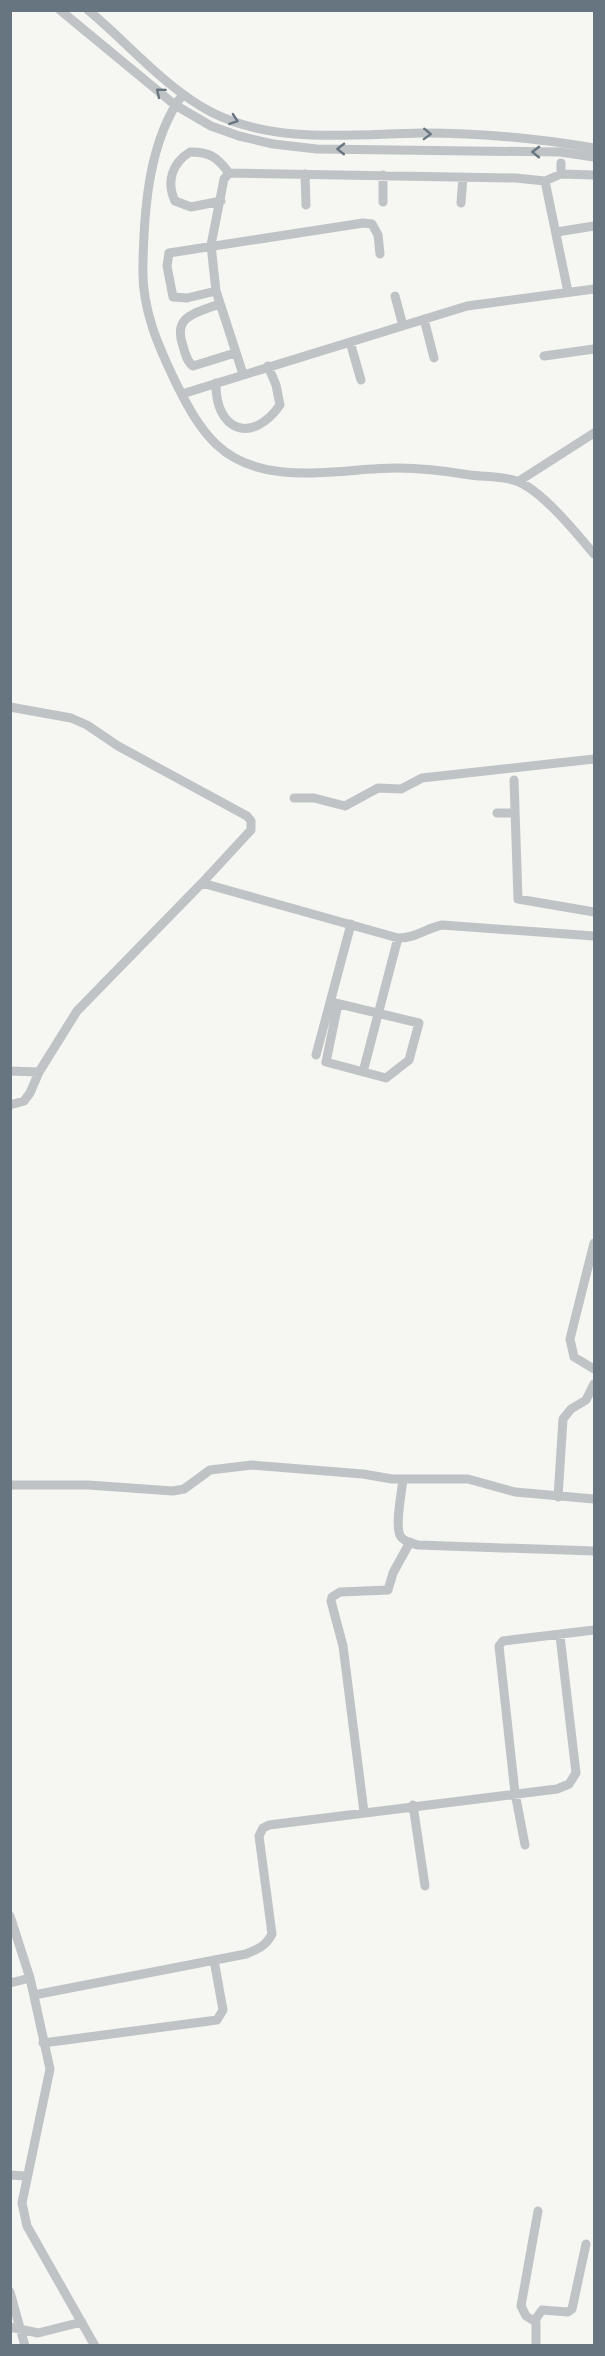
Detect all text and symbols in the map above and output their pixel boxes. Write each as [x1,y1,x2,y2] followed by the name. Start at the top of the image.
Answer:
[156,88,167,99] one-way arrow
[228,113,239,125] one-way arrow
[423,128,432,140] one-way arrow
[337,143,346,155] one-way arrow
[532,145,541,158] one-way arrow

